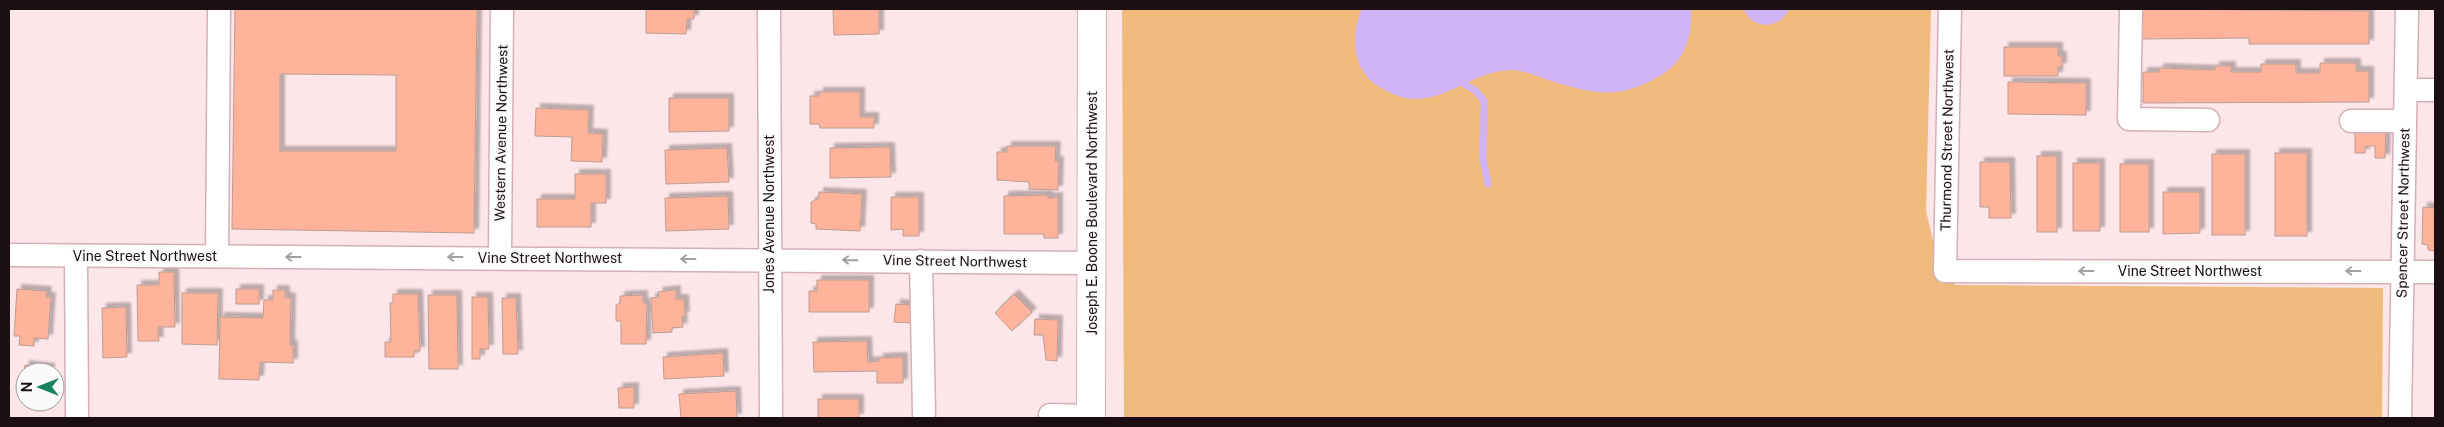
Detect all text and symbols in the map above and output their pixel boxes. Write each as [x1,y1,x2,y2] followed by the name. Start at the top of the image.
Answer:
[491,44,511,222] street label: Western Avenue Northwest
[1937,49,1957,231] street label: Thurmond Street Northwest
[1084,91,1100,335] street label: Joseph E. Boone Boulevard Northwest
[2394,128,2412,298] street label: Spencer Street Northwest
[761,134,777,294] street label: Jones Avenue Northwest
[73,248,217,264] street label: Vine Street Northwest
[478,250,622,266] street label: Vine Street Northwest
[285,252,301,262] one-way arrow
[447,252,464,262] one-way arrow
[883,252,1027,270] street label: Vine Street Northwest
[680,254,696,264] one-way arrow
[842,255,858,265] one-way arrow
[2118,263,2262,279] street label: Vine Street Northwest
[2078,266,2094,276] one-way arrow
[2346,266,2362,276] one-way arrow
[15,362,65,412] north arrow
[19,382,35,392] text: N

